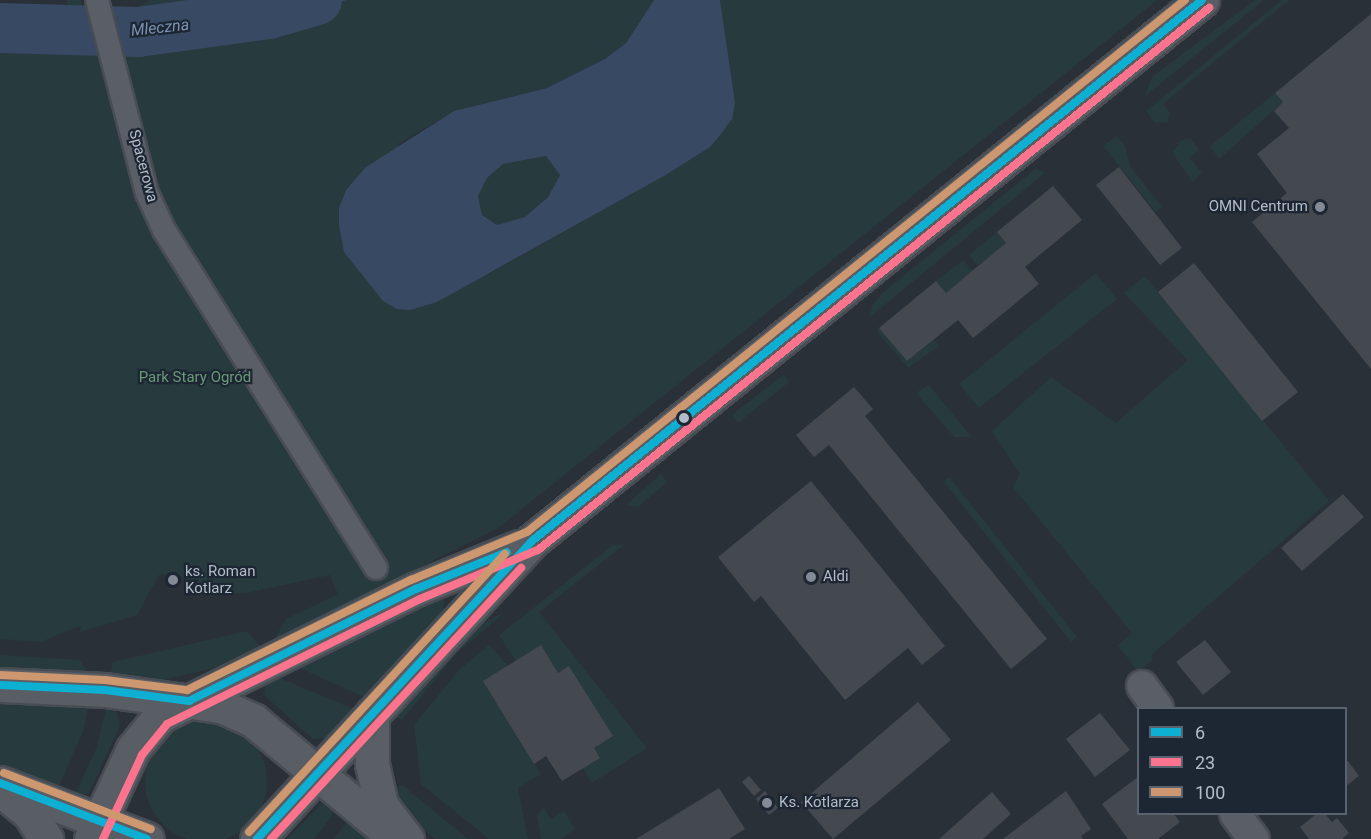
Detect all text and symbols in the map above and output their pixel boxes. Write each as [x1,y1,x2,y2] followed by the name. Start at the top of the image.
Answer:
[130,15,190,41] water label: Mleczna
[125,128,161,204] street label: Spacerowa
[1209,198,1308,216] place label: OMNI Centrum
[1313,200,1327,214] marker: OMNI Centrum
[139,369,251,387] park label: Park Stary Ogród
[678,412,690,424] unlabelled marker
[185,562,255,597] place label: ks. Roman Kotlarz
[823,568,849,586] place label: Aldi
[804,570,818,584] marker: Aldi
[166,573,180,587] marker: ks. Roman Kotlarz
[1137,707,1347,815] legend
[1195,722,1205,743] text: 6
[1195,752,1215,773] text: 23
[1195,782,1225,803] text: 100
[779,794,859,812] place label: Ks. Kotlarza
[760,796,774,810] marker: Ks. Kotlarza

